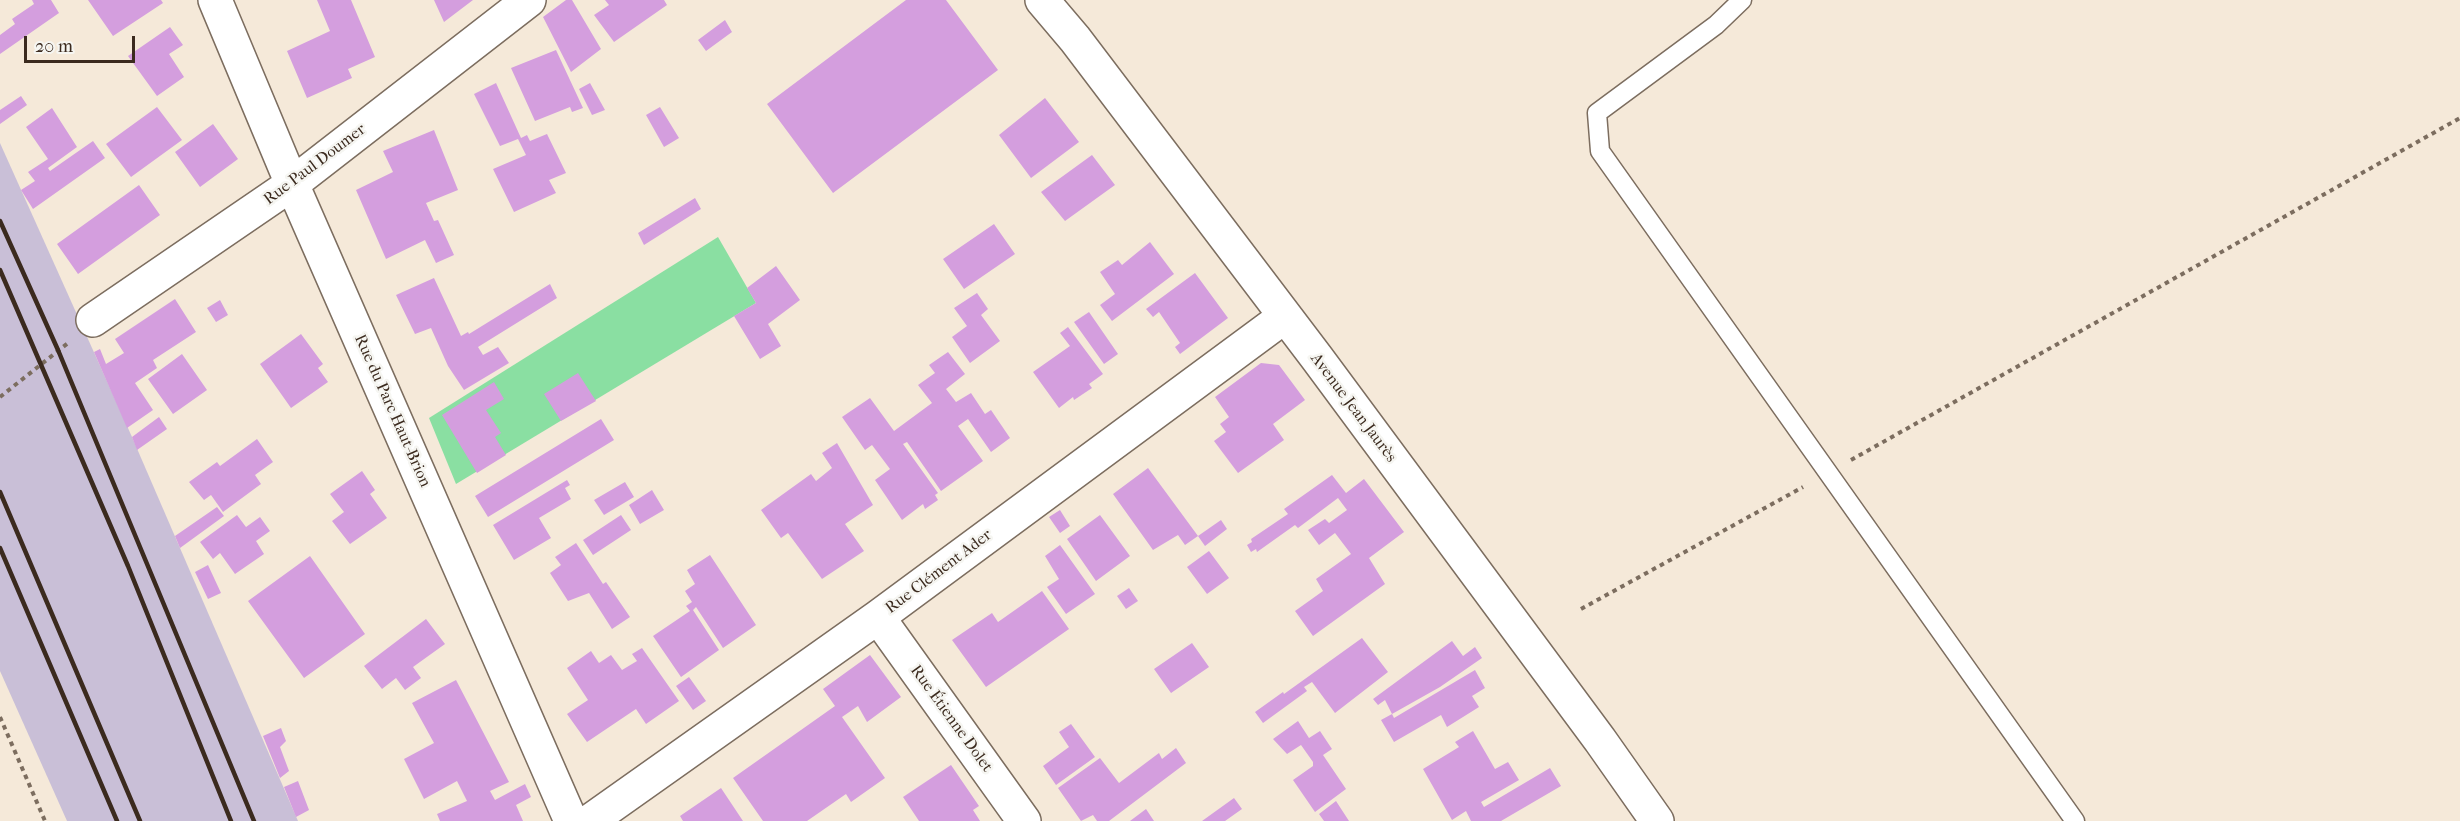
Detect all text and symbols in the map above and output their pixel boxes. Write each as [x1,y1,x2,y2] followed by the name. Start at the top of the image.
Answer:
[27,24,138,62] scale bar
[35,36,73,57] text: 20 m
[260,120,370,210] street label: Rue Paul Doumer
[350,332,434,490] street label: Rue du Parc Haut-Brion
[1306,350,1400,466] street label: Avenue Jean Jaurès
[882,526,996,618] street label: Rue Clément Ader
[906,662,996,776] street label: Rue Étienne Dolet

